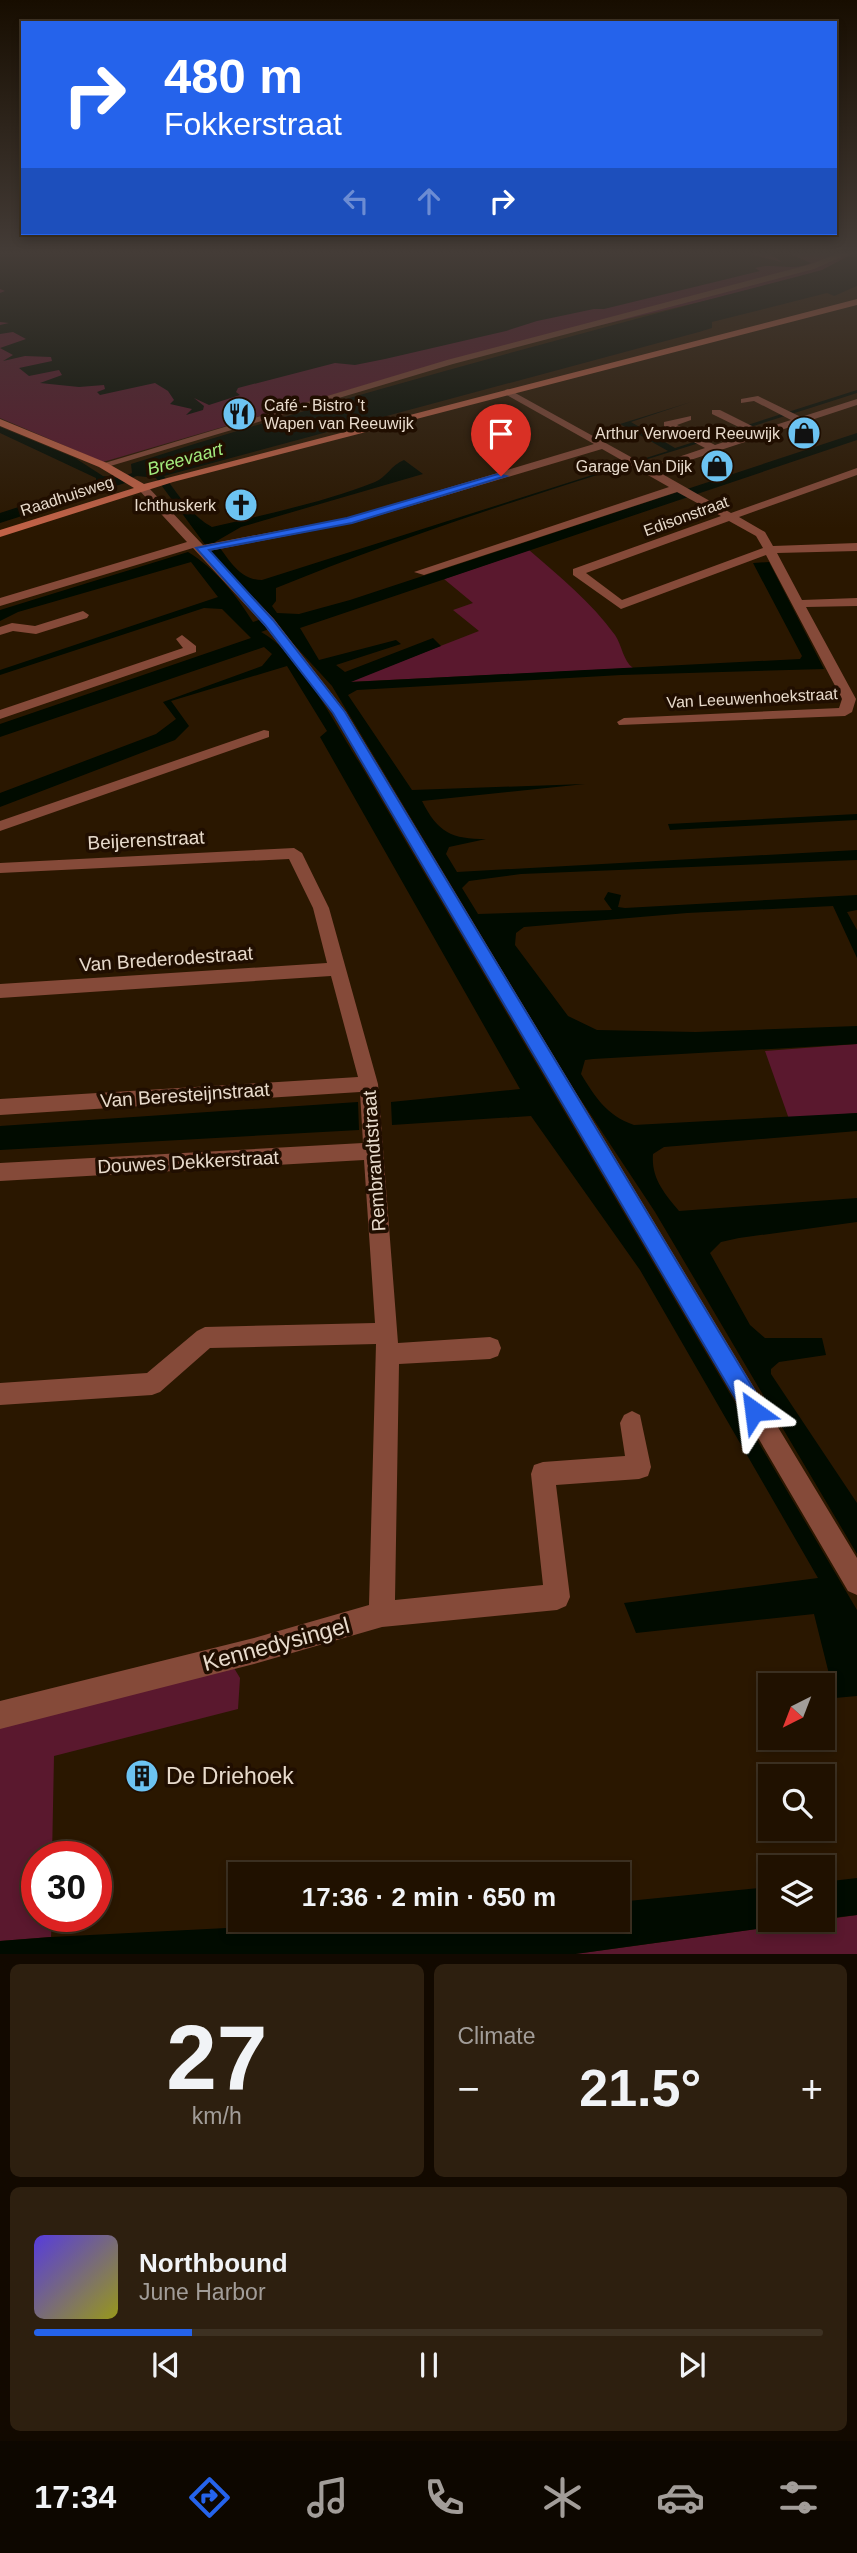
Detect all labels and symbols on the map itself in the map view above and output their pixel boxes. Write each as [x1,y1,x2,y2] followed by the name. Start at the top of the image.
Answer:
[220,395,258,433] restaurant icon: Café - Bistro 't Wapen van Reeuwijk
[264,397,415,432] place label: Café - Bistro 't Wapen van Reeuwijk
[471,404,531,476] pin
[785,414,823,452] shop icon: Arthur Verwoerd Reeuwijk
[595,425,781,442] place label: Arthur Verwoerd Reeuwijk
[145,438,226,479] water label: Breevaart
[698,447,736,485] shop icon: Garage Van Dijk
[576,458,693,475] place label: Garage Van Dijk
[18,473,116,519] street label: Raadhuisweg
[222,486,260,524] church icon: Ichthuskerk
[641,493,731,539] street label: Edisonstraat
[134,497,217,514] place label: Ichthuskerk
[666,685,839,711] street label: Van Leeuwenhoekstraat
[87,826,206,854] street label: Beijerenstraat
[79,942,254,976] street label: Van Brederodestraat
[100,1079,271,1111] street label: Van Beresteijnstraat
[359,1089,389,1232] street label: Rembrandtstraat
[97,1147,280,1177] street label: Douwes Dekkerstraat
[717,1374,791,1448] position arrow
[200,1612,352,1676] street label: Kennedysingel
[758,1673,835,1750] north arrow
[123,1757,161,1795] building icon: De Driehoek
[166,1763,294,1789] place label: De Driehoek
[21,1841,112,1932] speed limit sign: 30

